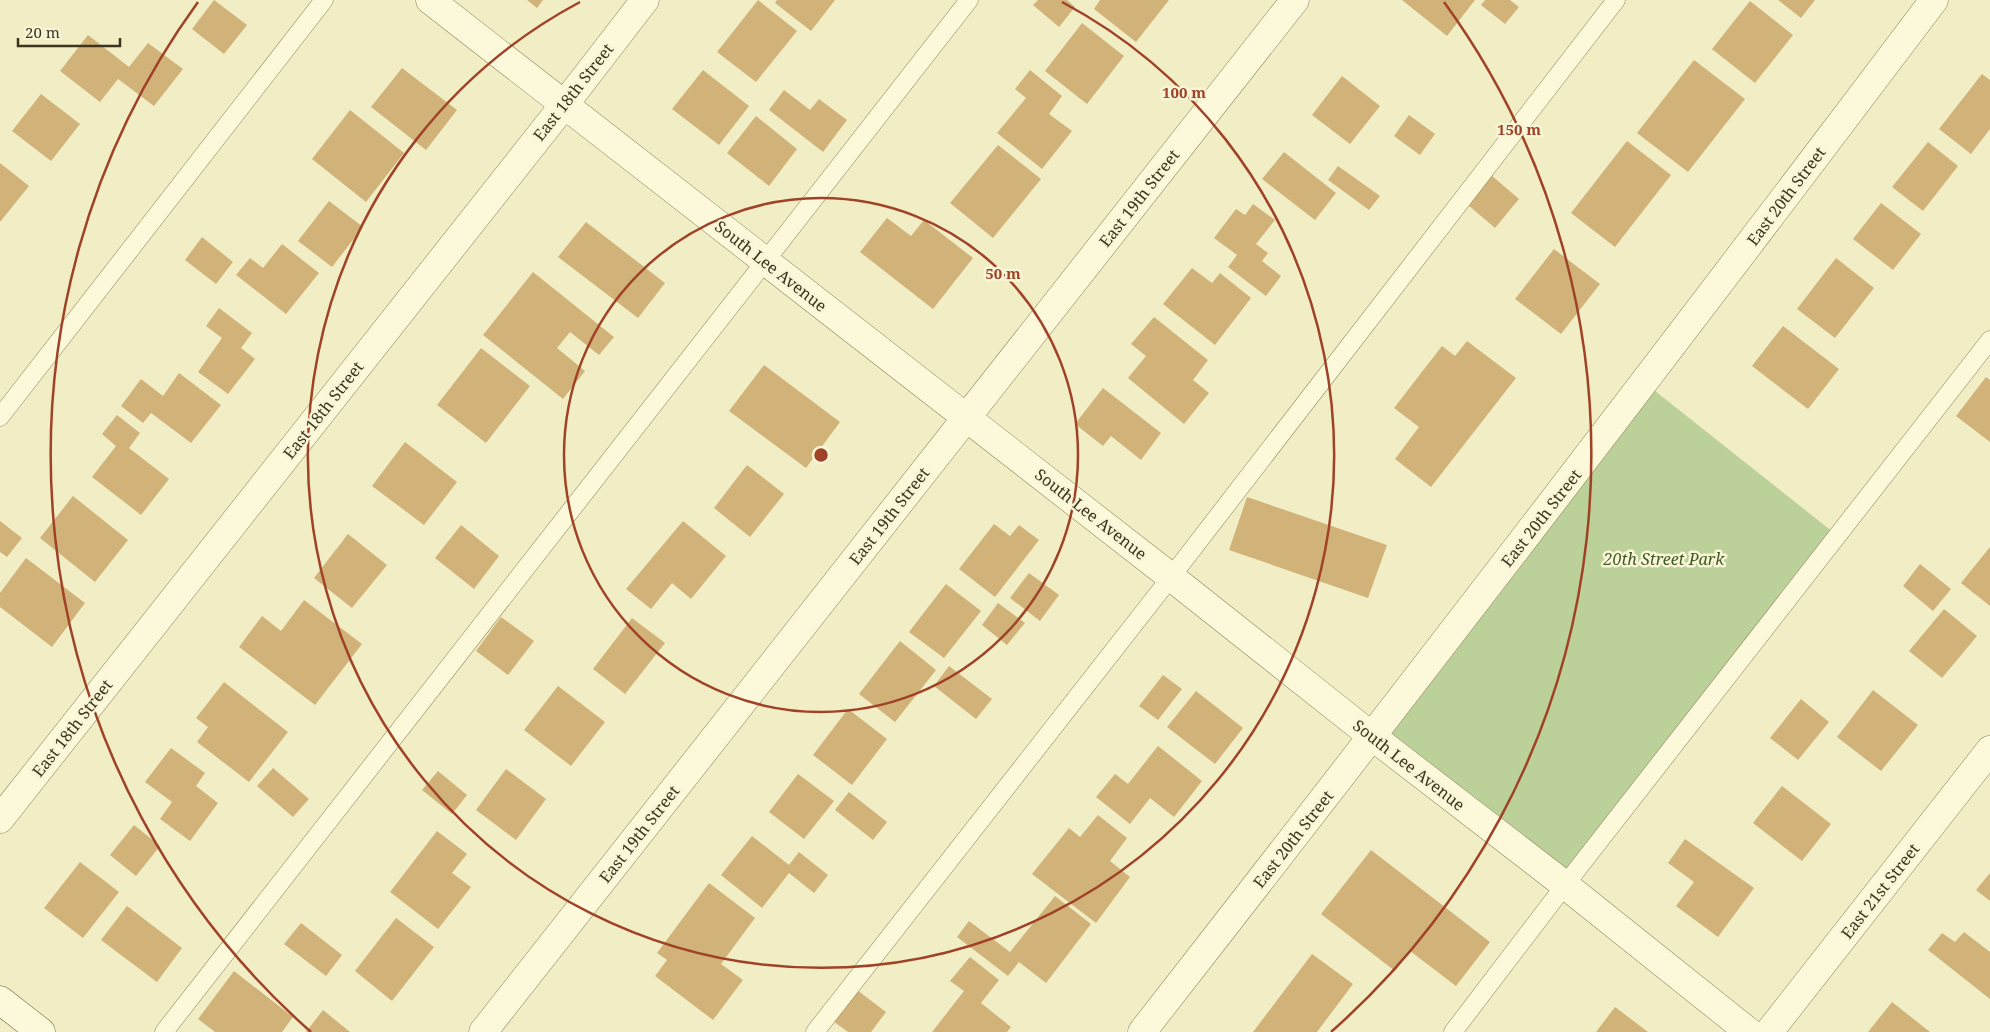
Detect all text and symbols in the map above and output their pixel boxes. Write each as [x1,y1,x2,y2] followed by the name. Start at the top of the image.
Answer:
[18,15,120,47] scale bar
[25,22,60,42] text: 20 m
[528,38,618,145] street label: East 18th Street
[1162,82,1206,102] text: 100 m
[1497,119,1541,139] text: 150 m
[1742,142,1831,250] street label: East 20th Street
[1094,144,1184,251] street label: East 19th Street
[710,215,832,317] street label: South Lee Avenue
[985,263,1021,283] text: 50 m
[278,356,368,463] street label: East 18th Street
[812,446,830,464] centre of rings
[844,462,934,569] street label: East 19th Street
[1030,463,1152,565] street label: South Lee Avenue
[1496,464,1586,571] street label: East 20th Street
[1603,548,1725,570] park label: 20th Street Park
[27,674,117,781] street label: East 18th Street
[1348,714,1470,816] street label: South Lee Avenue
[594,780,684,887] street label: East 19th Street
[1248,785,1338,892] street label: East 20th Street
[1836,838,1924,943] street label: East 21st Street

